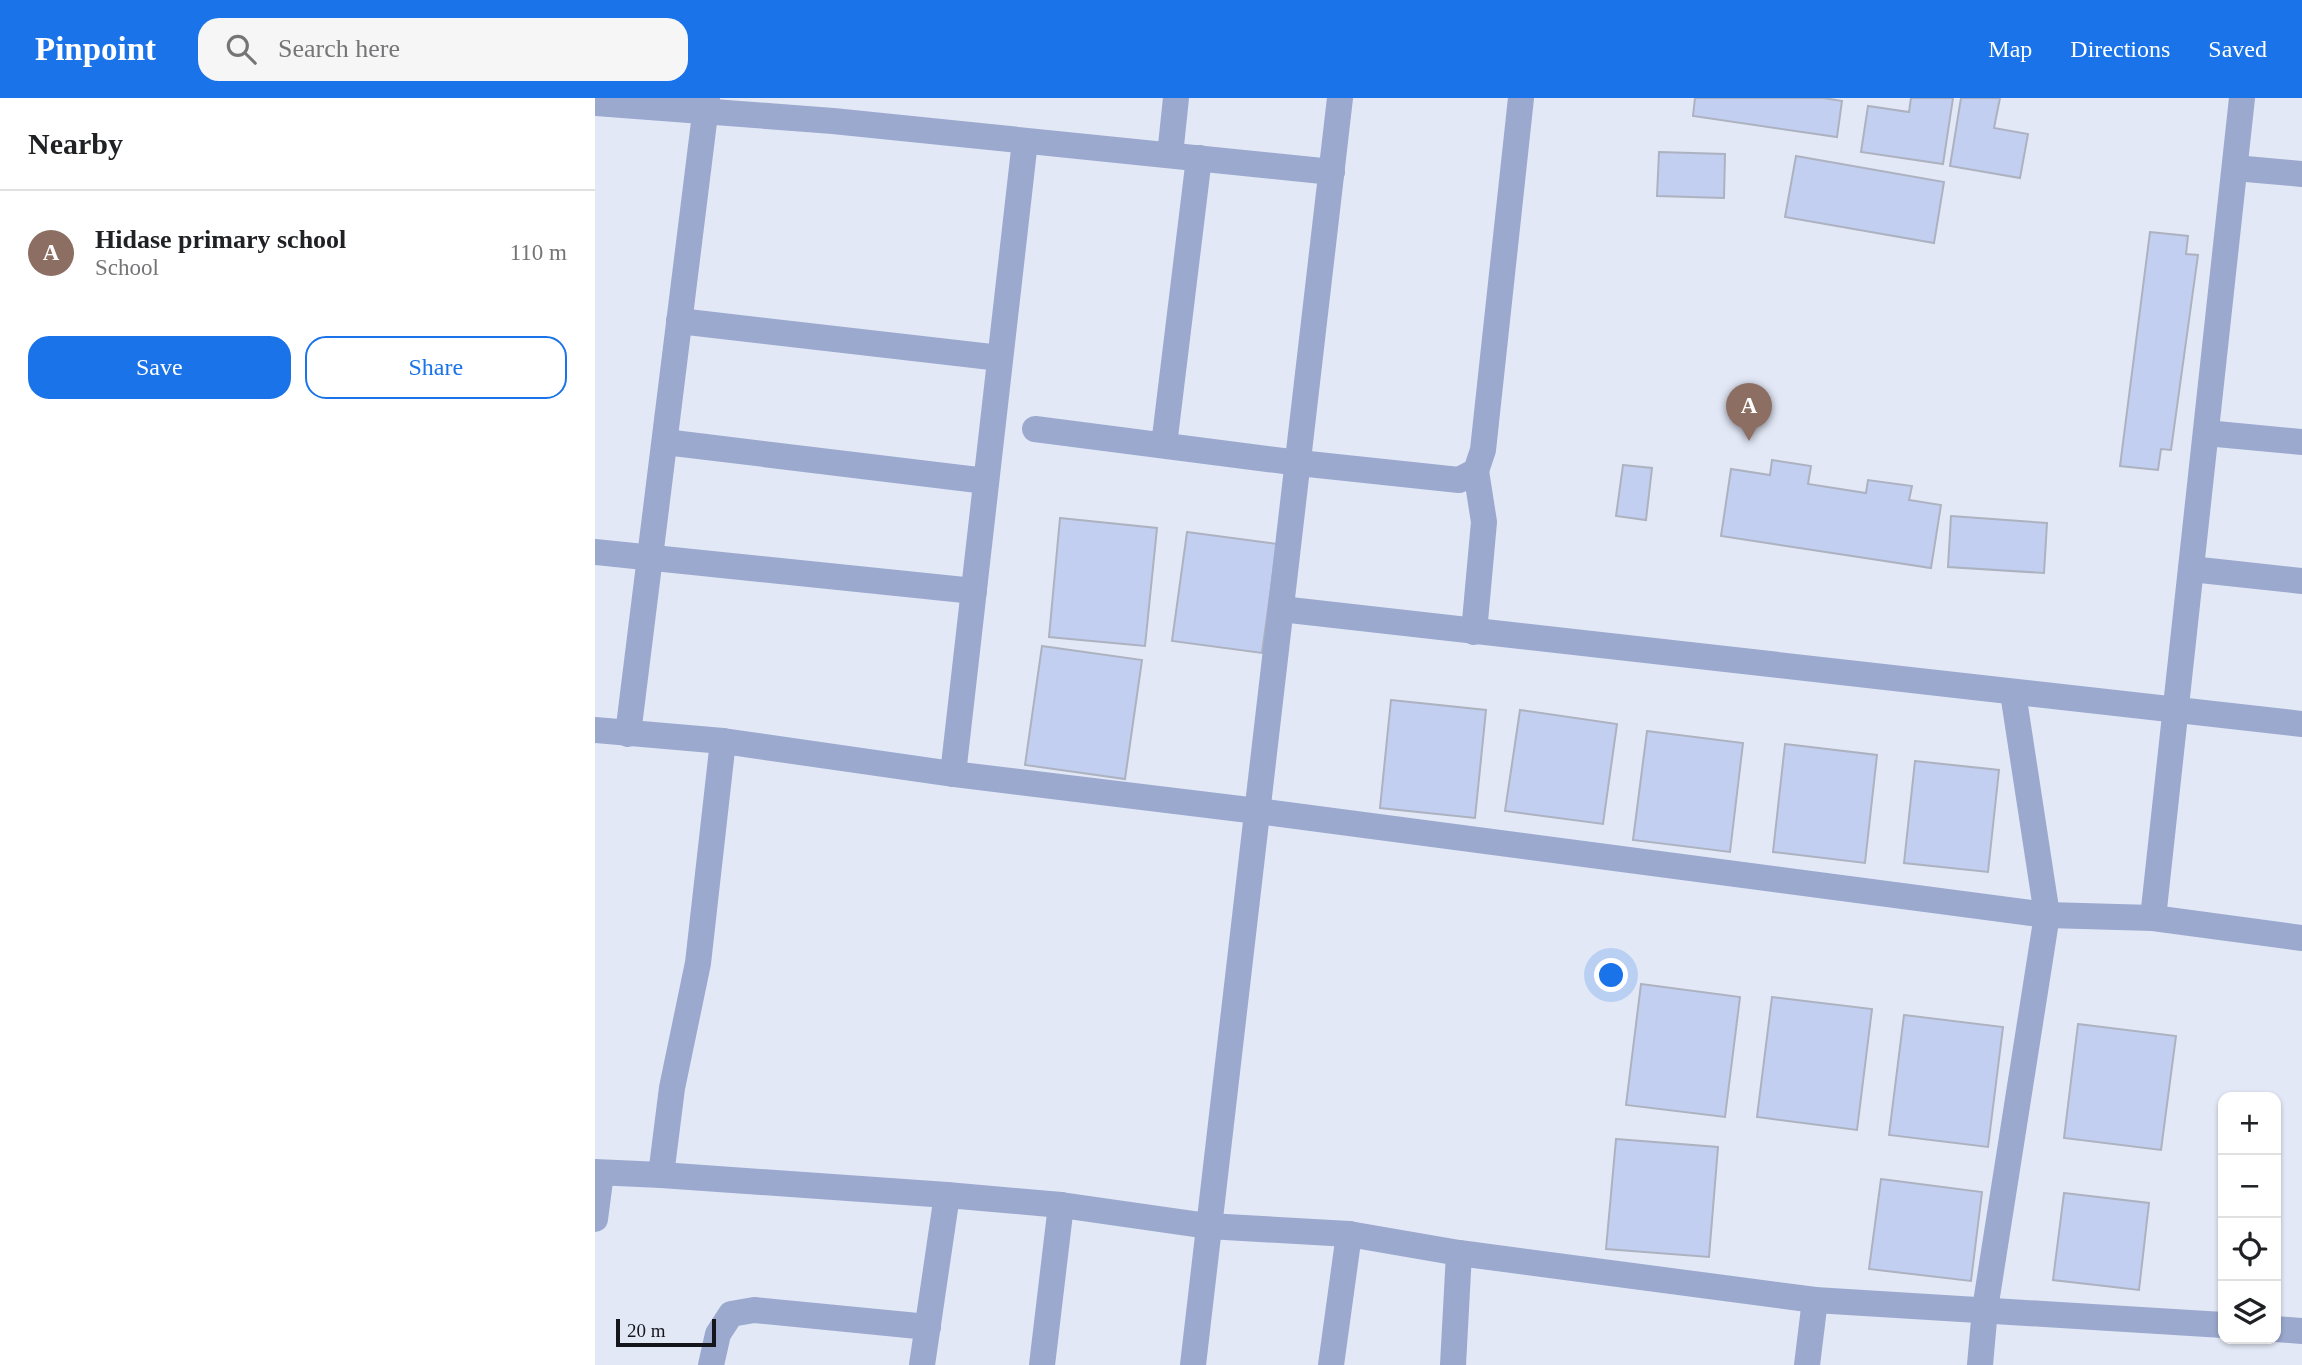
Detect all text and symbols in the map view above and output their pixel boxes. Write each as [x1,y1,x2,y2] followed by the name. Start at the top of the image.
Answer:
[198,18,688,81] search box
[222,30,260,68] icon: search
[35,31,156,67] text: Pinpoint
[278,34,400,63] text: Search here
[1988,36,2032,62] text: Map
[2070,36,2170,62] text: Directions
[2208,36,2267,62] text: Saved
[28,127,123,160] text: Nearby
[95,225,346,254] text: Hidase primary school
[43,240,59,265] text: A
[510,240,567,265] text: 110 m
[95,255,159,280] text: School
[28,336,291,399] button: Save
[305,336,567,399] button: Share
[1726,383,1772,441] pin: A
[1594,958,1628,992] your location
[2218,1092,2281,1344] map controls
[2218,1092,2281,1155] button: +
[2218,1155,2281,1218] button: −
[2218,1218,2281,1281] button: locate
[2218,1281,2281,1344] button: layers
[616,1316,716,1348] scale bar
[627,1320,666,1341] text: 20 m

